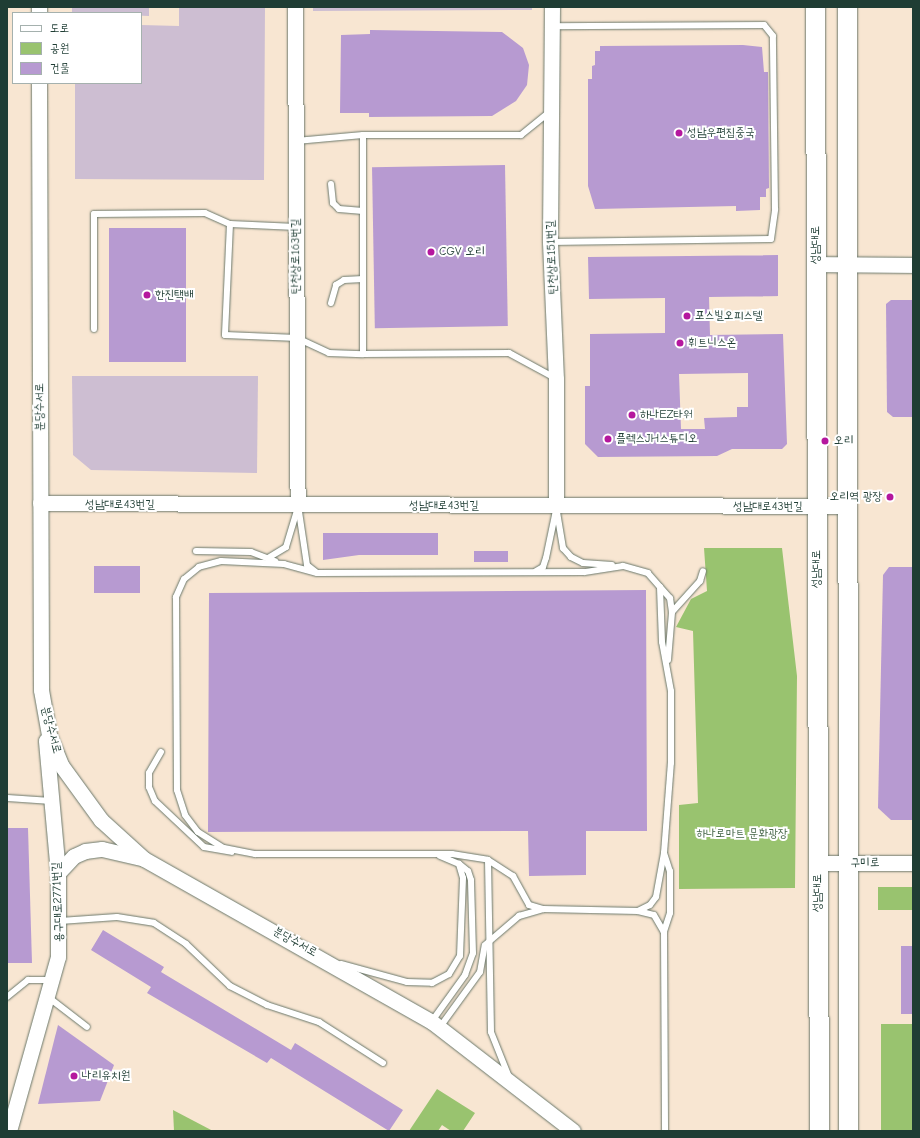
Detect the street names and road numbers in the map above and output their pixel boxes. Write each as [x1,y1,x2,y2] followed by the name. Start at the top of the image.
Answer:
[289,218,303,294] street label: 탄천상로163번길
[544,220,560,294] street label: 탄천상로151번길
[809,226,823,264] street label: 성남대로
[33,383,47,431] street label: 분당수서로
[85,498,155,512] street label: 성남대로43번길
[409,499,479,513] street label: 성남대로43번길
[733,500,803,514] street label: 성남대로43번길
[810,550,824,588] street label: 성남대로
[38,705,64,755] street label: 분당수서로
[850,856,880,870] street label: 구미로
[49,862,67,942] street label: 용구대로2771번길
[811,874,825,912] street label: 성남대로
[270,924,320,960] street label: 분당수서로

